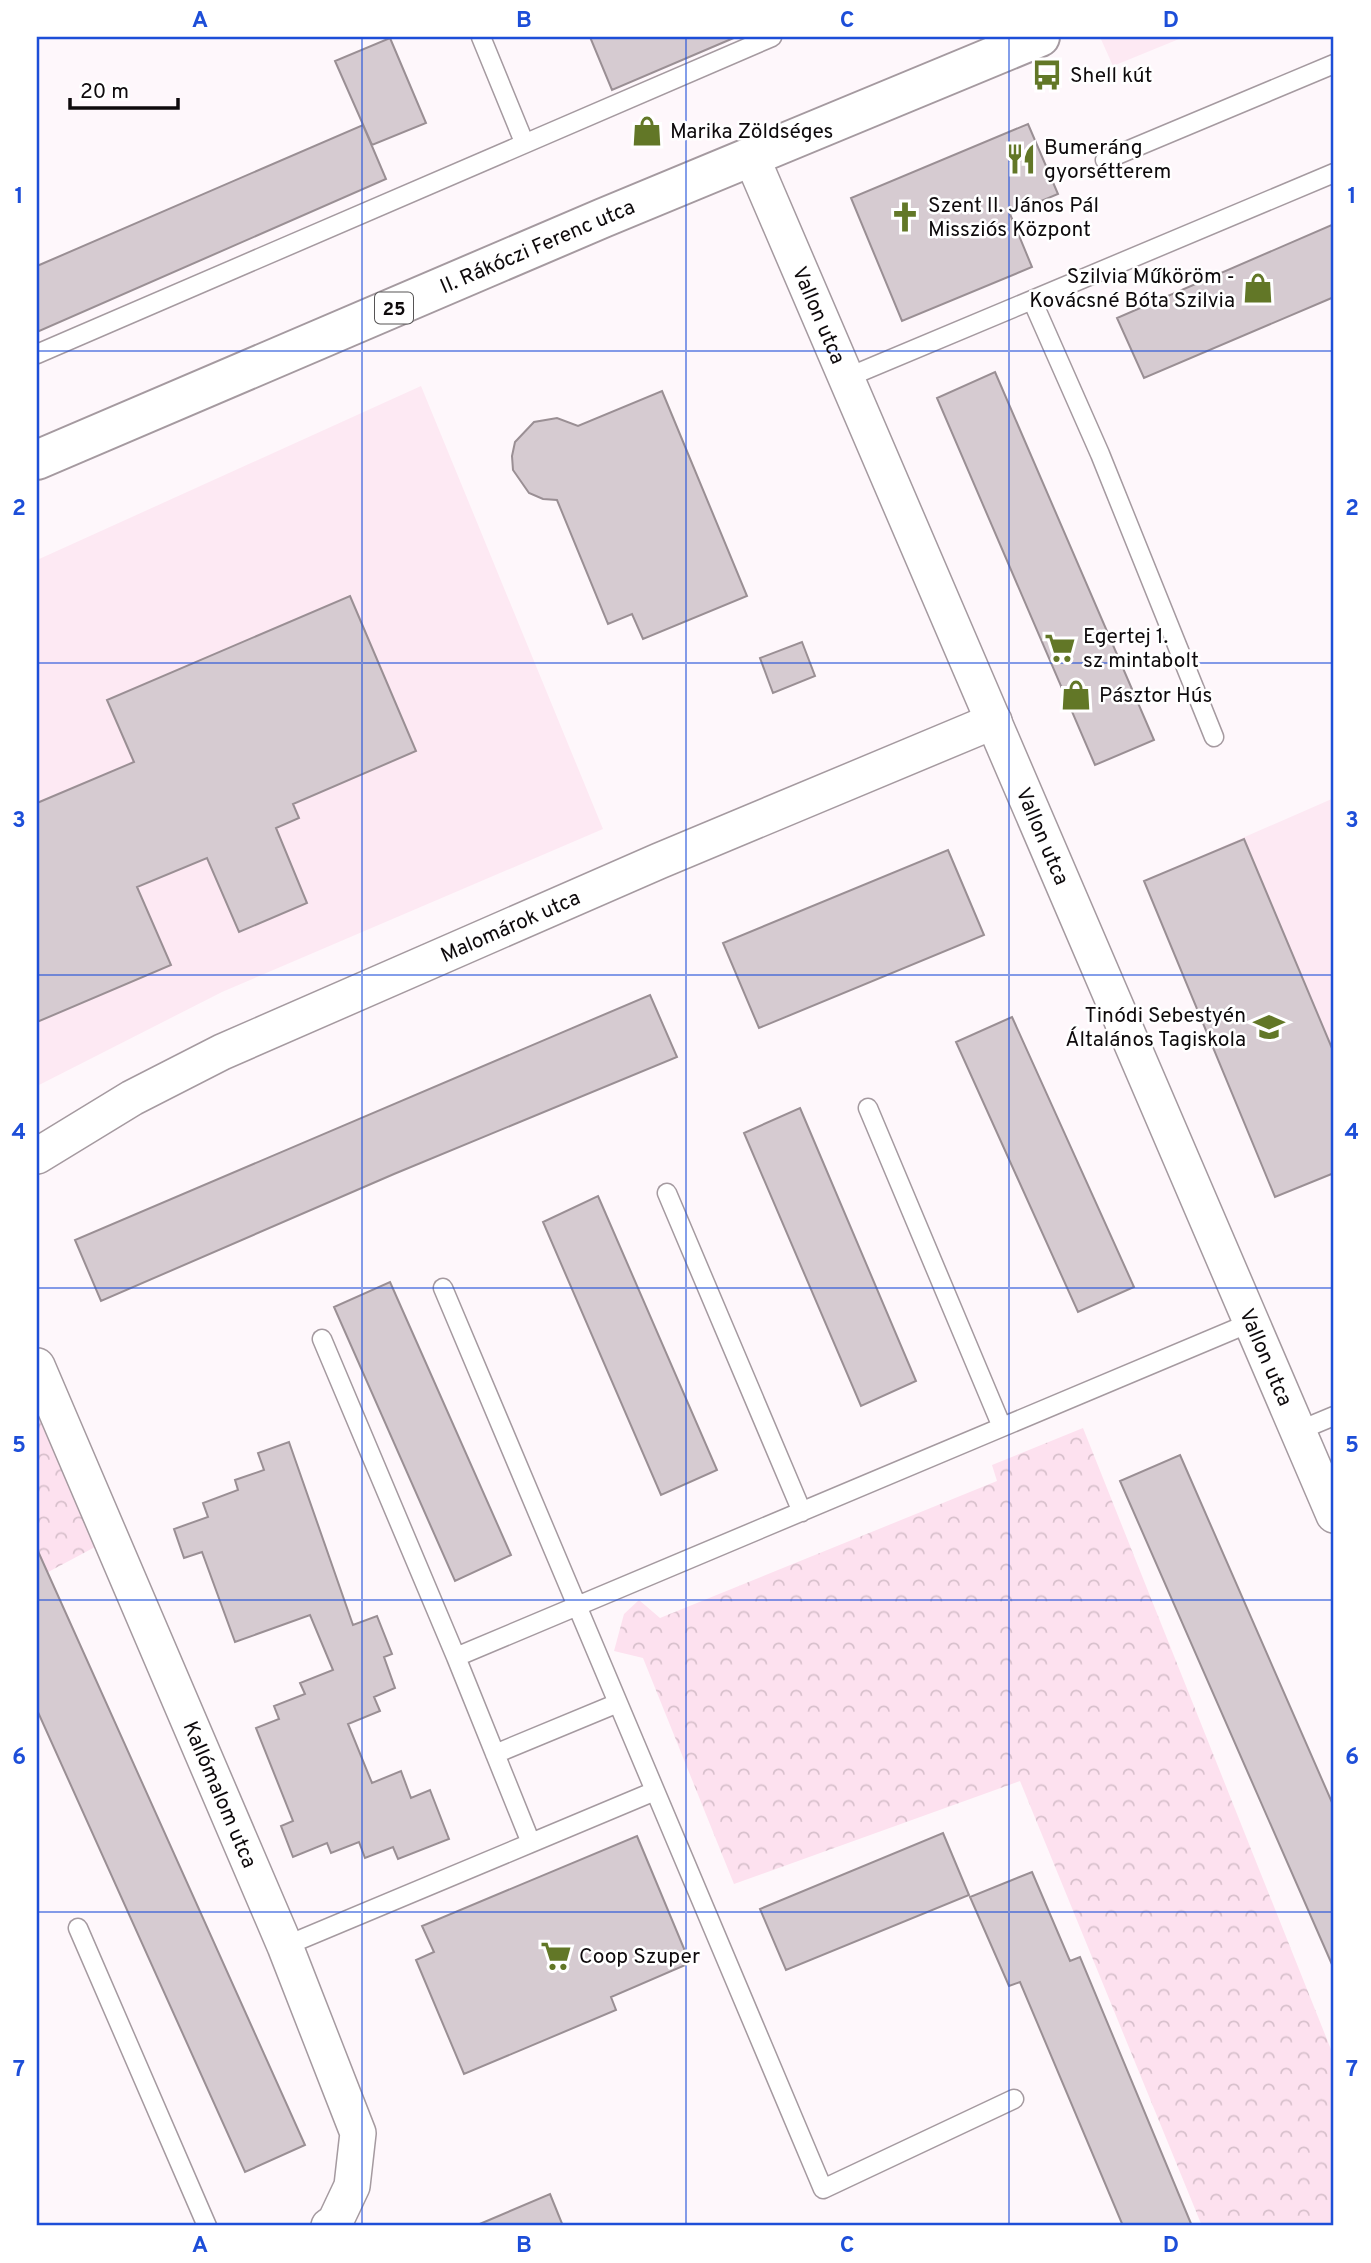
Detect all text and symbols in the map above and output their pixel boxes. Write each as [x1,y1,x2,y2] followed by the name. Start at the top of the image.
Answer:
[192,7,208,36] text: A
[516,7,532,36] text: B
[840,7,854,36] text: C
[1163,7,1179,36] text: D
[1030,58,1064,92] bus stop icon: Shell kút
[1070,63,1153,90] place label: Shell kút
[70,66,178,110] scale bar
[80,79,129,106] text: 20 m
[630,114,664,148] shop icon: Marika Zöldséges
[670,119,833,146] place label: Marika Zöldséges
[1044,135,1171,186] place label: Bumeráng gyorsétterem
[1004,142,1038,176] restaurant icon: Bumeráng gyorsétterem
[14,183,24,212] text: 1
[1347,183,1357,212] text: 1
[928,193,1099,244] place label: Szent II. János Pál Missziós Központ
[436,194,639,301] street label: II. Rákóczi Ferenc utca
[888,200,922,234] church icon: Szent II. János Pál Missziós Központ
[785,263,851,369] street label: Vallon utca
[1029,264,1235,315] place label: Szilvia Műköröm - Kovácsné Bóta Szilvia
[1241,271,1275,305] shop icon: Szilvia Műköröm - Kovácsné Bóta Szilvia
[375,292,413,324] road number: 25
[12,495,26,524] text: 2
[1345,495,1359,524] text: 2
[1083,624,1199,675] place label: Egertej 1. sz mintabolt
[1043,631,1077,665] supermarket icon: Egertej 1. sz mintabolt
[1059,678,1093,712] shop icon: Pásztor Hús
[1099,683,1212,710] place label: Pásztor Hús
[1009,784,1074,890] street label: Vallon utca
[12,807,26,836] text: 3
[1345,807,1359,836] text: 3
[437,885,585,970] street label: Malomárok utca
[1065,1003,1246,1054] place label: Tinódi Sebestyén Általános Tagiskola
[1252,1010,1286,1044] school or university icon: Tinódi Sebestyén Általános Tagiskola
[12,1119,26,1148] text: 4
[1345,1119,1359,1148] text: 4
[1232,1305,1298,1411] street label: Vallon utca
[12,1432,26,1461] text: 5
[1345,1432,1359,1461] text: 5
[176,1718,262,1873] street label: Kallómalom utca
[12,1744,26,1773] text: 6
[1345,1744,1359,1773] text: 6
[539,1939,573,1973] supermarket icon: Coop Szuper
[579,1944,700,1971] place label: Coop Szuper
[13,2056,25,2085] text: 7
[1346,2056,1358,2085] text: 7
[192,2232,208,2261] text: A
[516,2232,532,2261] text: B
[840,2232,854,2261] text: C
[1163,2232,1179,2261] text: D

